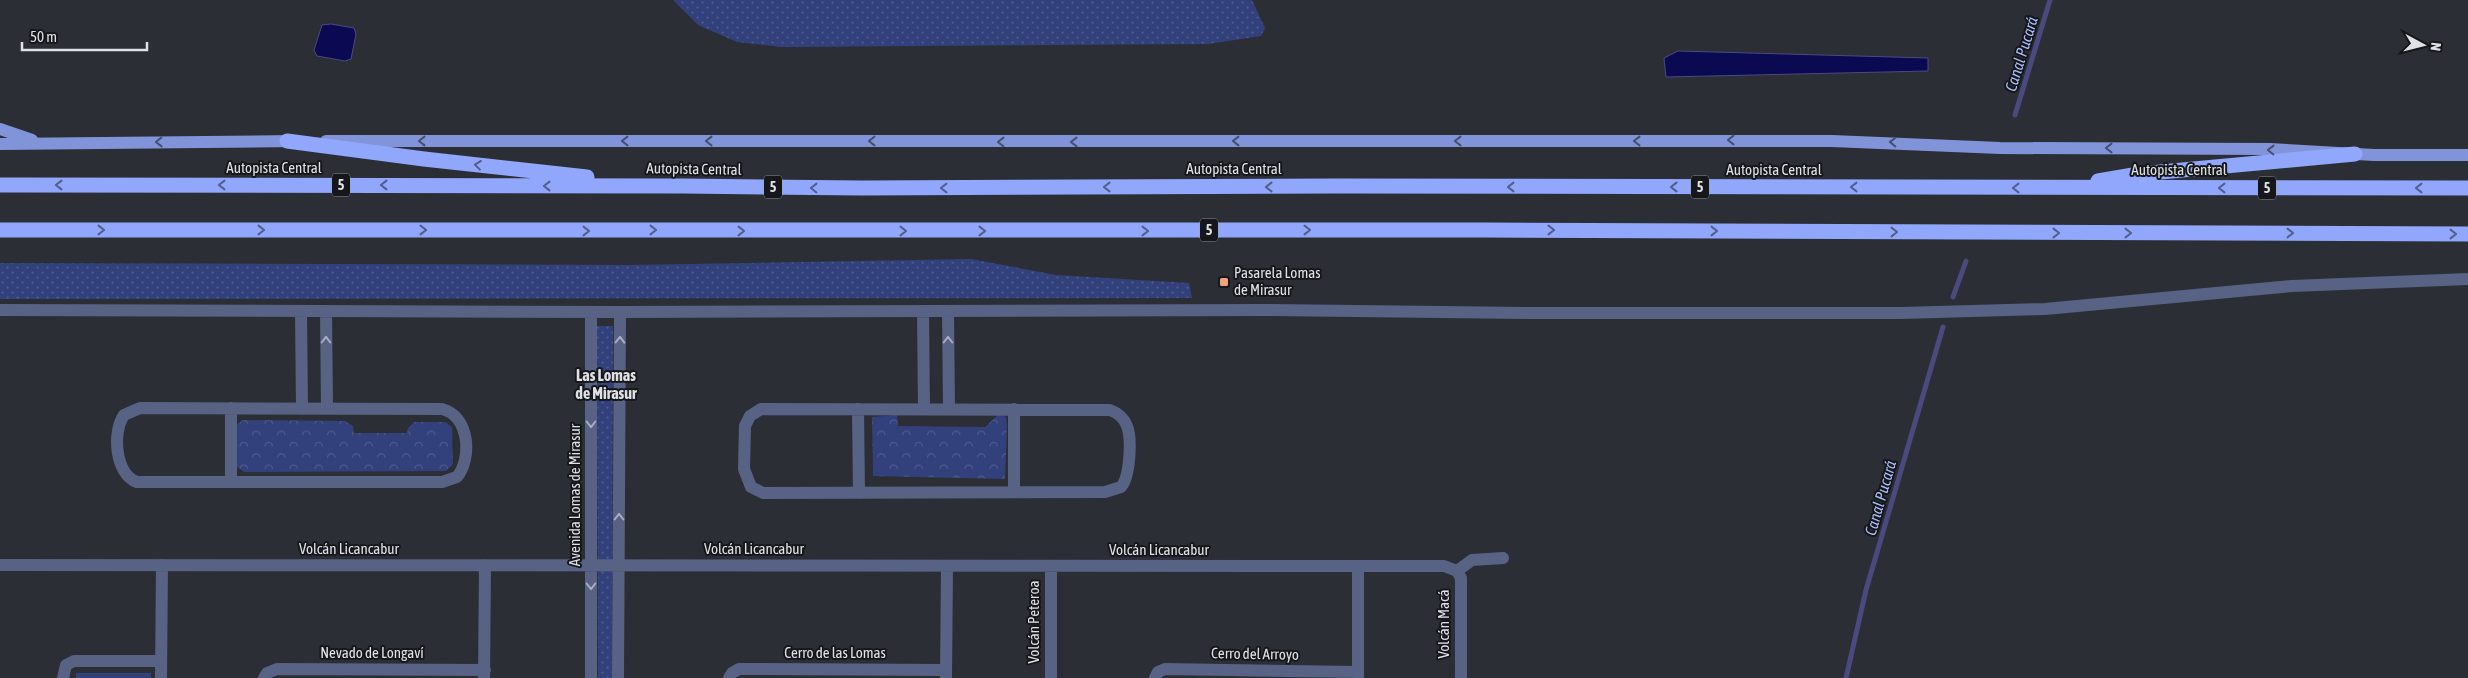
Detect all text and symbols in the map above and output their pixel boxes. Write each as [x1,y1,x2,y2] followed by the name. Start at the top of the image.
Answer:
[2001,14,2041,93] water label: Canal Pucará
[22,20,148,52] scale bar
[2398,20,2448,70] north arrow
[30,28,57,45] text: 50 m
[2427,42,2444,52] text: N
[1727,135,1734,145] one-way arrow
[418,136,426,146] one-way arrow
[620,136,628,146] one-way arrow
[705,136,713,146] one-way arrow
[868,136,876,146] one-way arrow
[1232,136,1240,146] one-way arrow
[1454,136,1462,146] one-way arrow
[1632,136,1640,146] one-way arrow
[155,137,163,147] one-way arrow
[996,137,1004,147] one-way arrow
[1069,137,1077,147] one-way arrow
[1889,137,1897,148] one-way arrow
[2105,143,2112,153] one-way arrow
[2267,144,2275,155] one-way arrow
[226,159,322,176] street label: Autopista Central
[646,159,742,178] street label: Autopista Central
[473,160,481,171] one-way arrow
[1186,160,1282,177] street label: Autopista Central
[1726,161,1822,178] street label: Autopista Central
[2131,161,2227,178] street label: Autopista Central
[332,174,350,196] road number: 5
[764,176,782,198] road number: 5
[1691,176,1709,198] road number: 5
[2258,177,2276,200] road number: 5
[55,180,62,190] one-way arrow
[217,180,225,190] one-way arrow
[380,180,388,190] one-way arrow
[542,181,550,191] one-way arrow
[809,182,817,193] one-way arrow
[1103,182,1110,192] one-way arrow
[1265,182,1273,192] one-way arrow
[1507,182,1515,192] one-way arrow
[1670,182,1678,192] one-way arrow
[1850,182,1858,192] one-way arrow
[2012,182,2020,193] one-way arrow
[940,183,948,193] one-way arrow
[2218,183,2226,193] one-way arrow
[2415,183,2423,193] one-way arrow
[1200,218,1218,242] road number: 5
[98,225,105,235] one-way arrow
[257,225,265,235] one-way arrow
[420,225,427,235] one-way arrow
[650,225,657,235] one-way arrow
[1304,225,1312,235] one-way arrow
[1548,225,1556,236] one-way arrow
[582,226,590,236] one-way arrow
[737,226,745,236] one-way arrow
[900,226,907,236] one-way arrow
[979,226,987,236] one-way arrow
[1142,226,1149,236] one-way arrow
[1710,226,1718,236] one-way arrow
[1890,227,1898,237] one-way arrow
[2053,228,2061,238] one-way arrow
[2124,228,2132,238] one-way arrow
[2286,228,2294,238] one-way arrow
[2449,229,2457,239] one-way arrow
[1234,264,1320,298] place label: Pasarela Lomas de Mirasur
[1218,276,1230,288] marker: Pasarela Lomas de Mirasur
[615,335,625,343] one-way arrow
[321,336,331,344] one-way arrow
[943,336,953,344] one-way arrow
[575,366,637,402] district label: Las Lomas de Mirasur
[586,420,596,428] one-way arrow
[566,423,583,566] street label: Avenida Lomas de Mirasur
[1861,458,1899,537] water label: Canal Pucará
[614,512,624,520] one-way arrow
[299,540,400,557] street label: Volcán Licancabur
[704,540,805,557] street label: Volcán Licancabur
[1109,541,1210,558] street label: Volcán Licancabur
[1025,580,1042,664] street label: Volcán Peteroa
[586,583,596,591] one-way arrow
[1435,589,1452,659] street label: Volcán Macá
[320,644,424,661] street label: Nevado de Longaví
[784,644,886,661] street label: Cerro de las Lomas
[1211,644,1299,663] street label: Cerro del Arroyo

